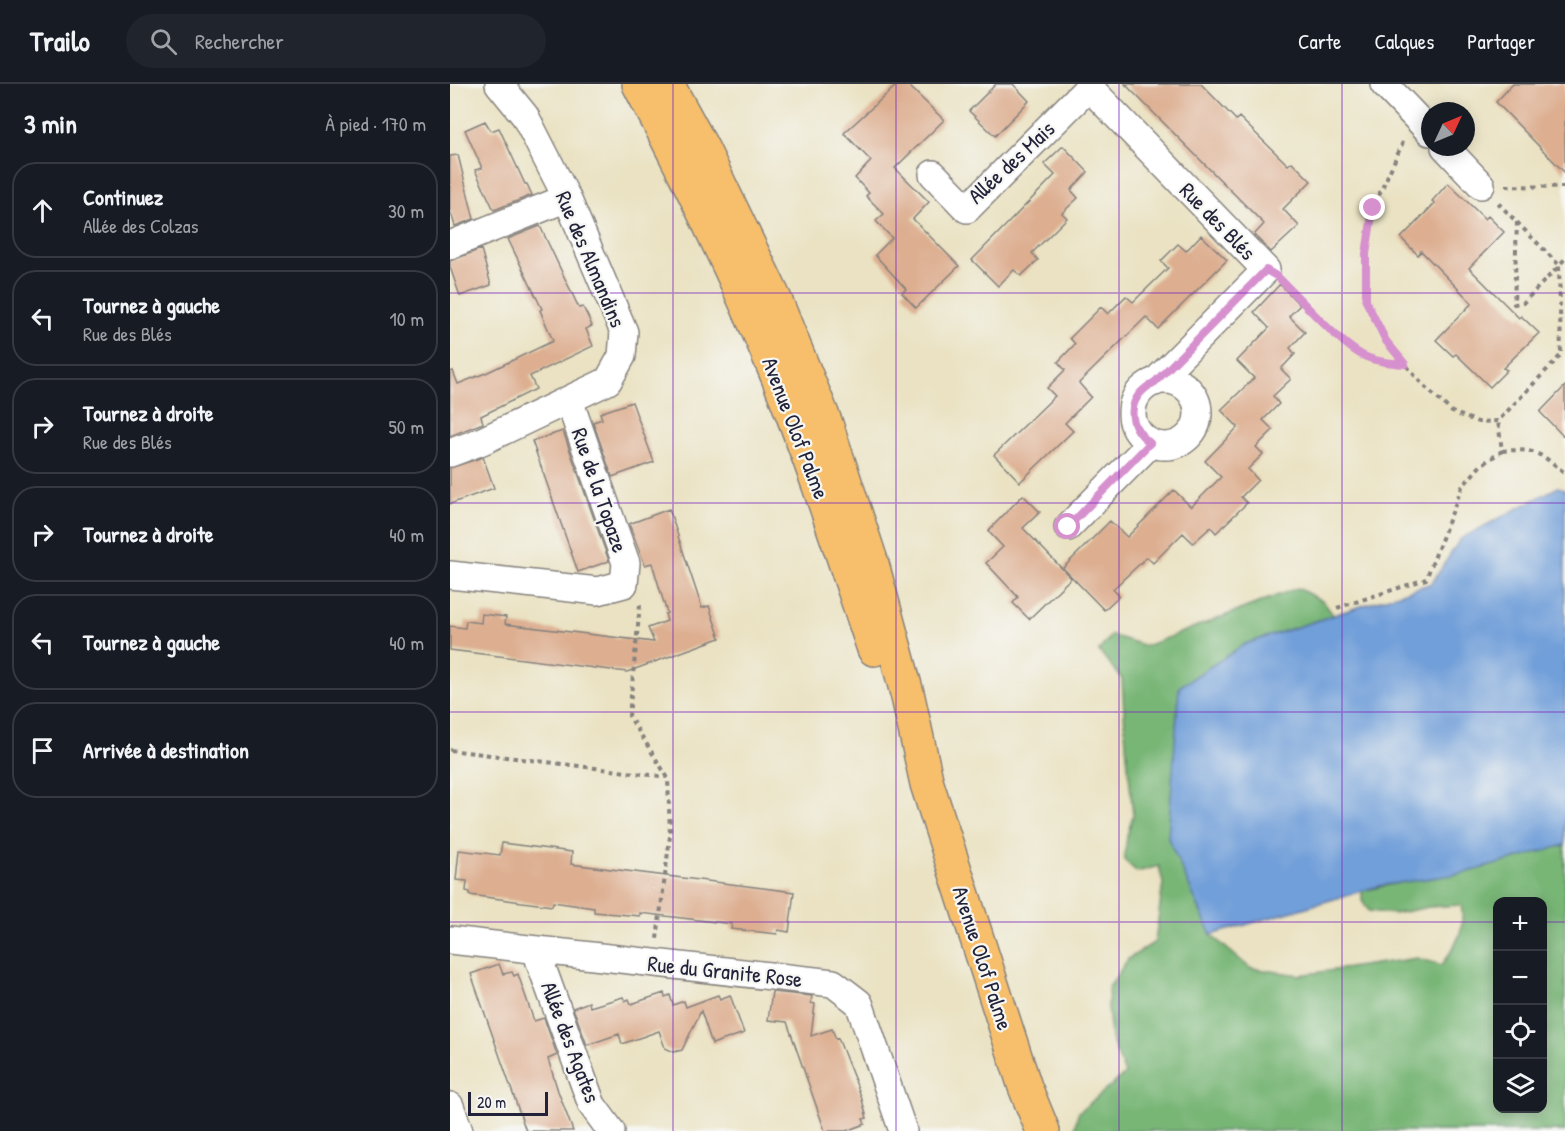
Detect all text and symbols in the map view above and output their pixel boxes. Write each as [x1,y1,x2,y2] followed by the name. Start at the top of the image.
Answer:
[126,14,546,68] search box
[30,22,90,60] text: Trailo
[147,25,180,58] icon: search
[195,26,284,56] text: Rechercher
[1298,27,1341,56] text: Carte
[1374,27,1434,56] text: Calques
[1467,27,1535,56] text: Partager
[1421,102,1475,156] north arrow
[24,106,77,141] text: 3 min
[325,110,426,137] text: À pied · 170 m
[961,114,1061,210] street label: Allée des Mais
[1173,175,1263,267] street label: Rue des Blés
[83,182,163,212] text: Continuez
[549,186,633,332] street label: Rue des Almandins
[26,194,59,227] icon: ahead
[1359,194,1385,220] route end
[388,197,424,224] text: 30 m
[83,212,198,239] text: Allée des Colzas
[83,290,220,320] text: Tournez à gauche
[26,302,59,335] icon: left
[390,305,424,332] text: 10 m
[83,320,172,347] text: Rue des Blés
[755,353,837,503] street label: Avenue Olof Palme
[83,398,213,428] text: Tournez à droite
[26,410,59,443] icon: right
[388,413,424,440] text: 50 m
[565,424,635,557] street label: Rue de la Topaze
[83,428,172,455] text: Rue des Blés
[1054,513,1080,539] route start
[26,518,59,551] icon: right
[83,519,213,549] text: Tournez à droite
[389,521,424,548] text: 40 m
[26,626,59,659] icon: left
[83,627,220,657] text: Tournez à gauche
[389,629,424,656] text: 40 m
[26,734,59,767] icon: arrive
[83,735,249,765] text: Arrivée à destination
[946,882,1020,1034] street label: Avenue Olof Palme
[1493,897,1547,1113] map controls
[1493,897,1547,951] button: +
[646,948,804,994] street label: Rue du Granite Rose
[1493,951,1547,1005] button: −
[534,977,608,1107] street label: Allée des Agates
[1493,1005,1547,1059] button: locate
[1493,1059,1547,1113] button: layers
[468,1089,548,1116] scale bar
[477,1091,506,1113] text: 20 m

